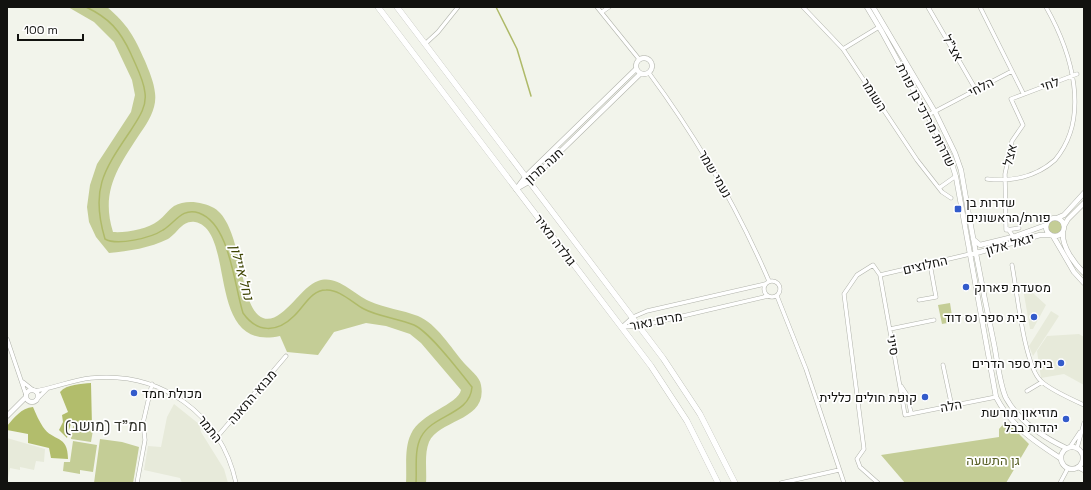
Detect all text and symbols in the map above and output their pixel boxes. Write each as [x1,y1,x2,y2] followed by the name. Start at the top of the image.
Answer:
[18,16,83,42] scale bar
[24,22,58,38] text: 100 m
[939,32,967,64] street label: אצ"ל
[892,60,960,170] street label: שדרות מרדכי בן פורת
[965,73,997,101] street label: הלחי
[1038,73,1062,95] street label: לחי
[857,75,891,115] street label: השומר
[999,142,1021,168] street label: אצל
[521,144,567,188] street label: חנה מרון
[694,147,736,201] street label: נעמי שמר
[966,194,1051,226] place label: שדרות בן פורת/הראשונים
[953,204,963,214] marker: שדרות בן פורת/הראשונים
[530,211,580,269] street label: גולדה מאיר
[984,229,1036,259] street label: יגאל אלון
[226,242,258,303] water label: נחל איילון
[901,252,949,278] street label: החלוצים
[974,279,1051,296] place label: מסעדת פארוק
[961,282,971,292] marker: מסעדת פארוק
[628,308,684,334] street label: מרים נאור
[944,309,1026,326] place label: בית ספר נס דוד
[1029,312,1039,322] marker: בית ספר נס דוד
[883,333,903,357] street label: סיני
[972,355,1053,372] place label: בית ספר הדרים
[1056,358,1066,368] marker: בית ספר הדרים
[224,366,280,428] street label: מבוא התאנה
[142,385,202,402] place label: מכולת חמד
[129,388,139,398] marker: מכולת חמד
[819,389,917,406] place label: קופת חולים כללית
[920,392,930,402] marker: קופת חולים כללית
[939,396,963,416] street label: הלה
[981,404,1058,436] place label: מוזיאון מורשת יהדות בבל
[194,412,226,446] street label: התמר
[1061,414,1071,424] marker: מוזיאון מורשת יהדות בבל
[65,416,147,436] district label: חמ"ד (מושב)
[966,452,1020,469] park label: גן התשעה

